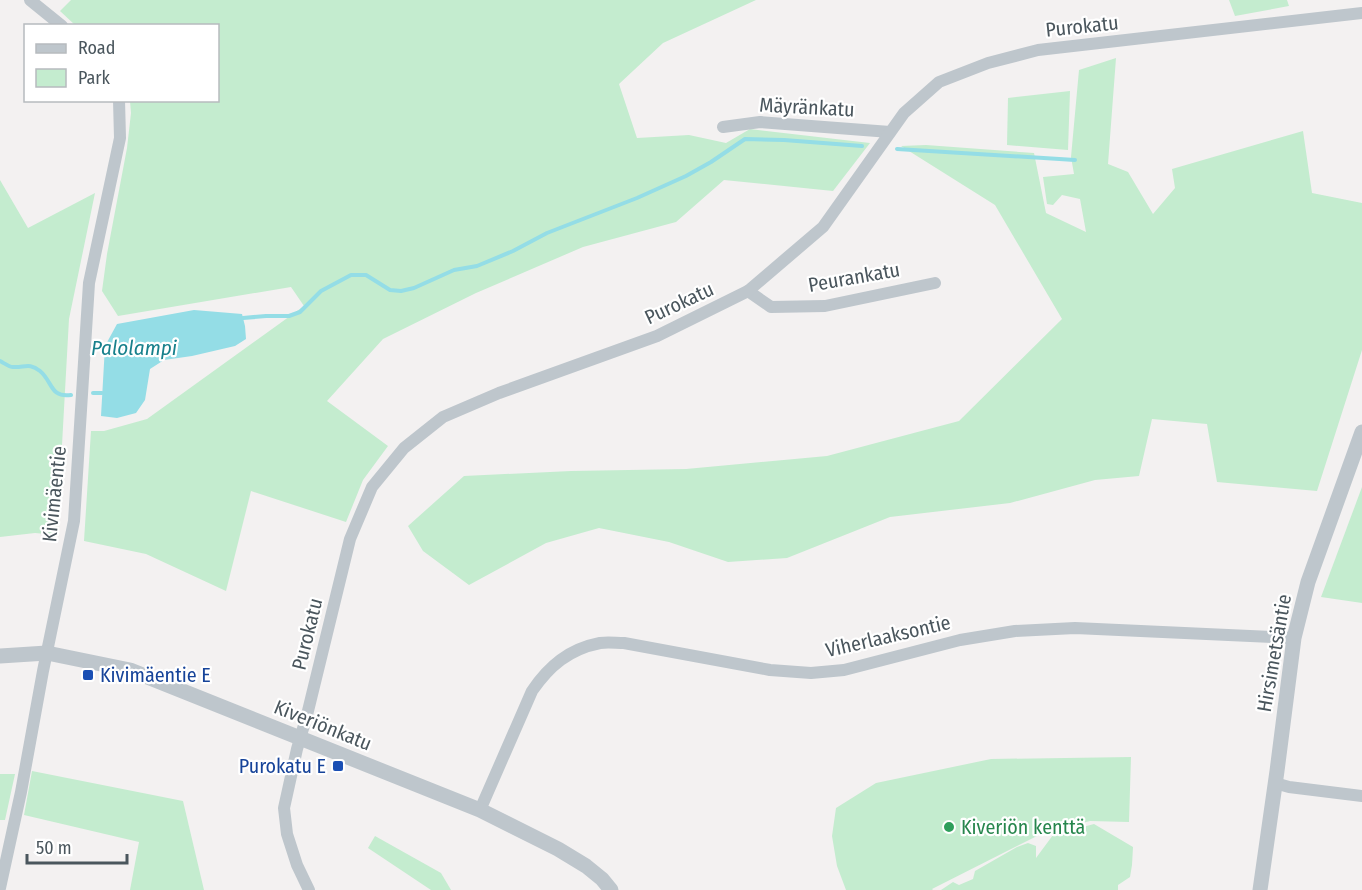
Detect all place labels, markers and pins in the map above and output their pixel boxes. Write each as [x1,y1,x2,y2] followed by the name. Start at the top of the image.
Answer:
[100,663,211,687] place label: Kivimäentie E
[81,668,95,682] marker: Kivimäentie E
[239,754,326,778] place label: Purokatu E
[331,759,345,773] marker: Purokatu E
[961,815,1085,839] place label: Kiveriön kenttä
[942,820,956,834] marker: Kiveriön kenttä

